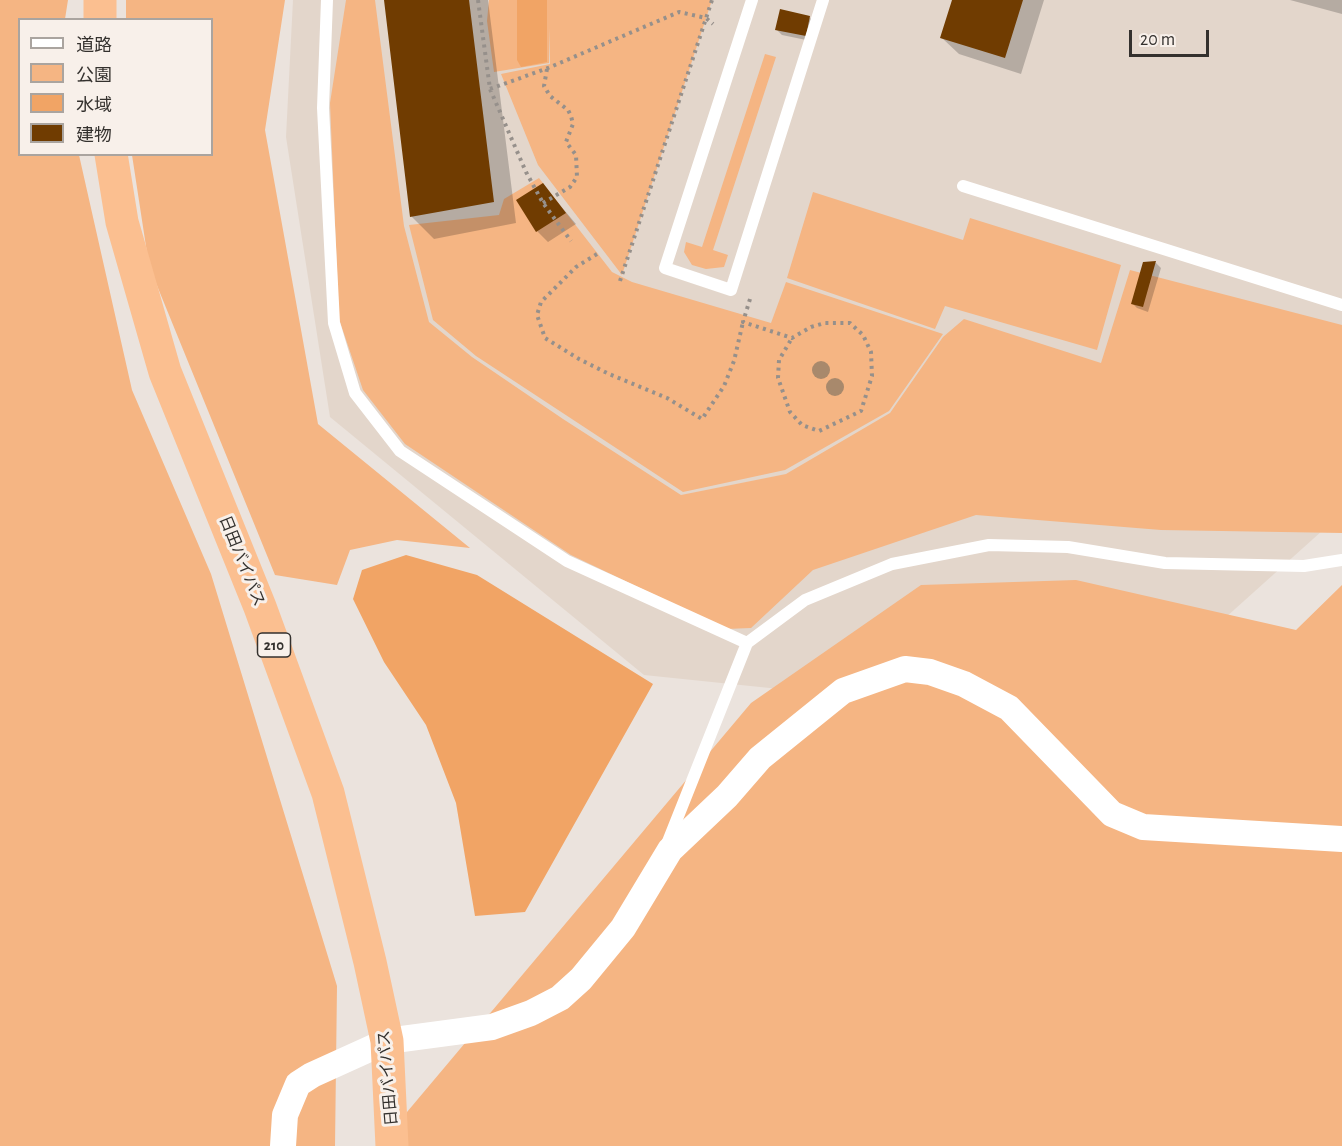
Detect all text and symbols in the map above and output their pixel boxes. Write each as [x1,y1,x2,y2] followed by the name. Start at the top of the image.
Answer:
[18,18,213,156] legend
[1132,18,1212,56] scale bar
[1140,31,1175,49] text: 20 m
[76,37,112,55] text: 道路
[76,67,112,85] text: 公園
[76,97,112,115] text: 水域
[76,127,112,145] text: 建物
[215,513,269,609] street label: 日田バイパス
[258,633,290,657] road number: 210
[374,1029,402,1127] street label: 日田バイパス

